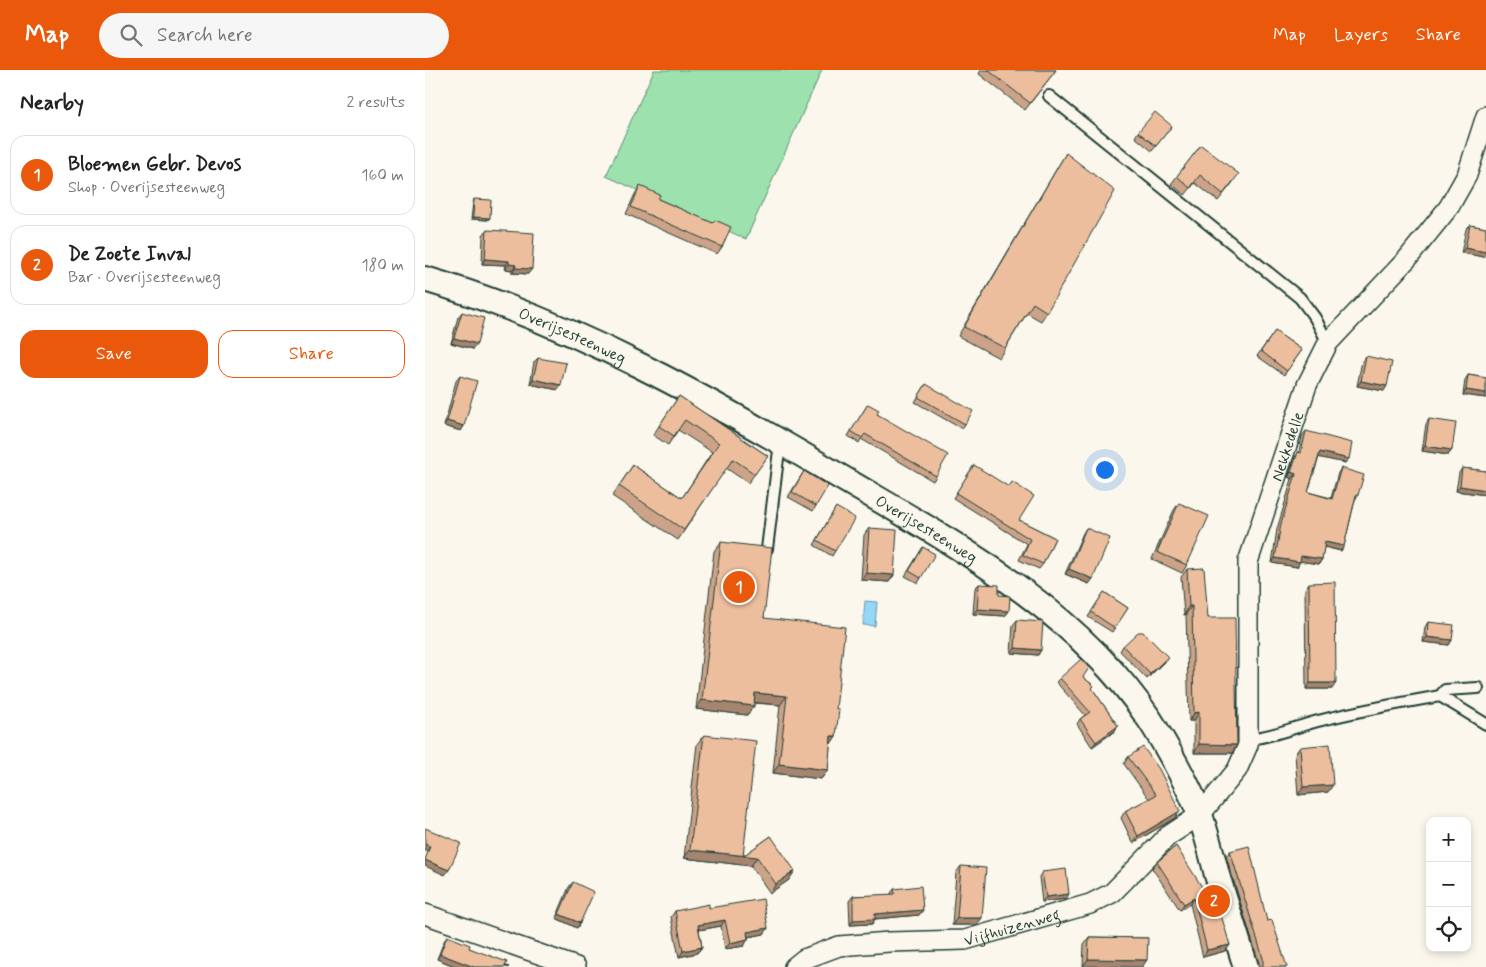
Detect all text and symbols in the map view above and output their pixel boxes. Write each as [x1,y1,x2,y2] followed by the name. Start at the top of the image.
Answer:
[99,13,449,58] search box
[25,20,69,51] text: Map
[117,21,145,49] icon: search
[157,23,253,48] text: Search here
[1273,23,1306,47] text: Map
[1334,23,1388,47] text: Layers
[1416,23,1461,47] text: Share
[20,89,84,117] text: Nearby
[347,92,405,113] text: 2 results
[68,152,241,177] text: Bloemen Gebr. Devos
[33,165,41,186] text: 1
[361,165,404,186] text: 160 m
[68,177,225,198] text: Shop · Overijsesteenweg
[68,242,191,267] text: De Zoete Inval
[33,255,41,276] text: 2
[361,255,404,276] text: 180 m
[68,267,221,288] text: Bar · Overijsesteenweg
[515,303,629,370] street label: Overijsesteenweg
[20,330,208,378] button: Save
[218,330,405,378] button: Share
[1267,409,1309,484] street label: Nekkedelle
[1092,457,1118,483] your location
[871,491,981,569] street label: Overijsesteenweg
[723,568,755,606] pin: 1
[1426,817,1471,952] map controls
[1426,817,1471,862] button: +
[1426,862,1471,907] button: −
[1198,882,1230,920] pin: 2
[962,904,1063,952] street label: Vijfhuizenweg
[1426,907,1471,952] button: locate

